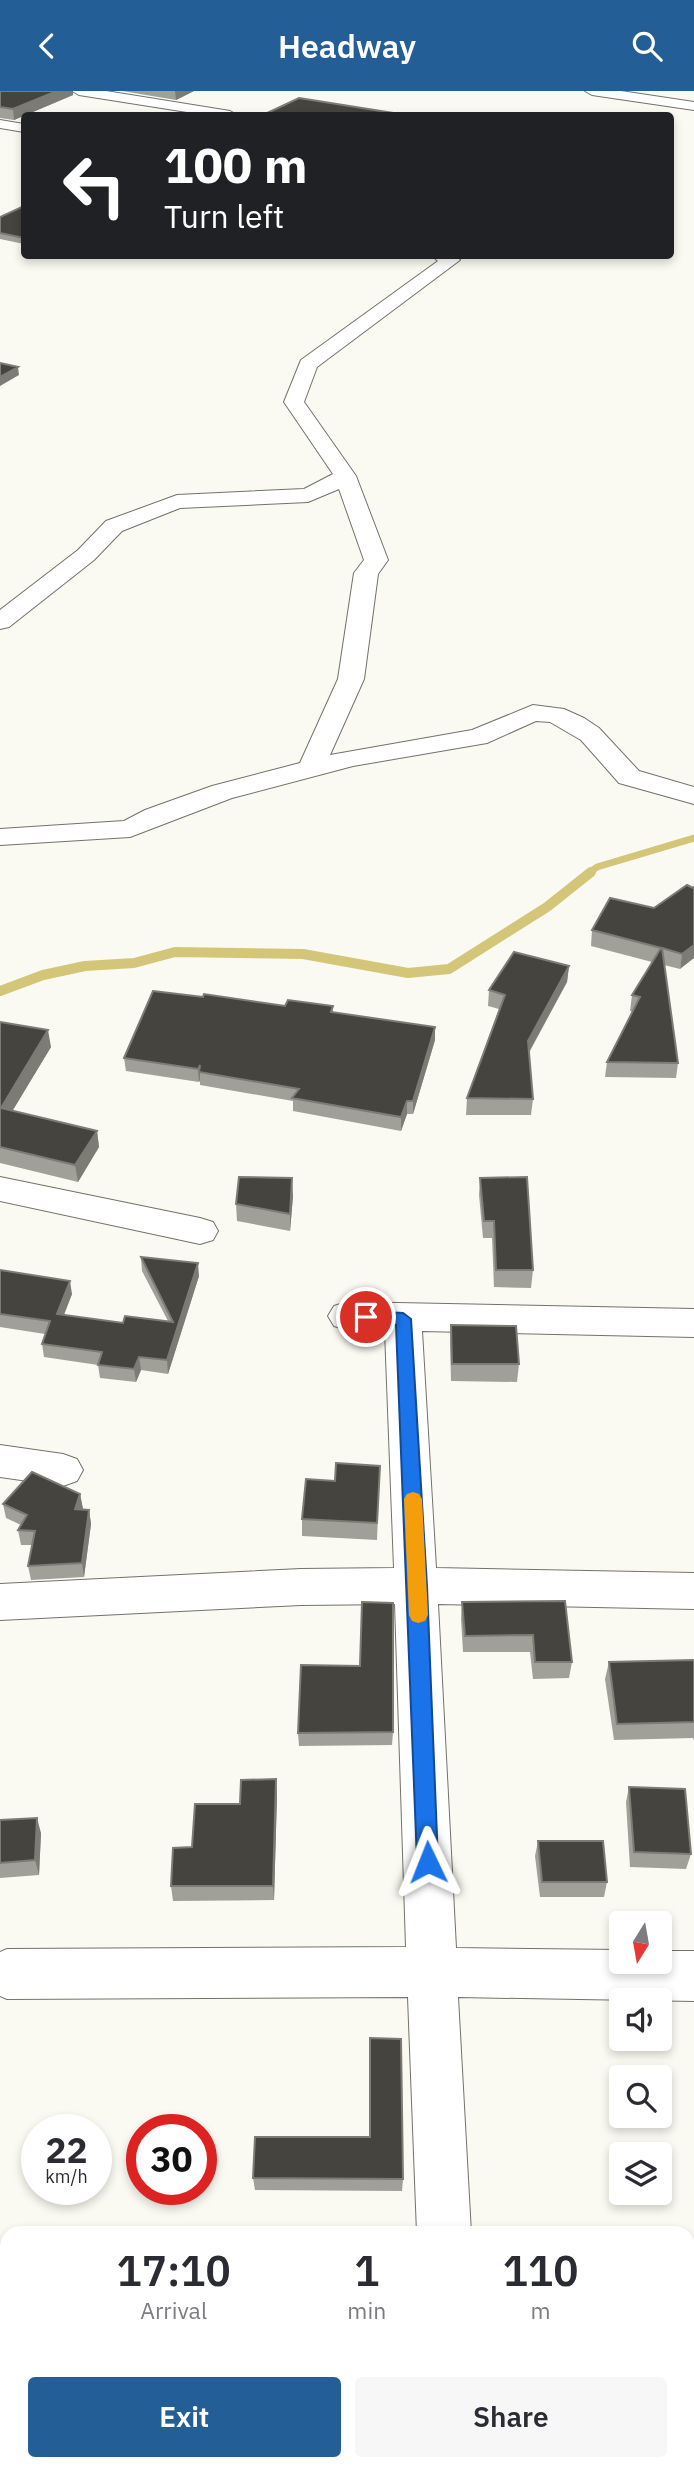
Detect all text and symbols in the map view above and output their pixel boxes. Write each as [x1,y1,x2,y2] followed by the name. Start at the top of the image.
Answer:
[278,25,416,67] text: Headway
[28,27,66,65] icon: back
[628,27,666,65] icon: search
[164,133,308,196] text: 100 m
[49,140,140,231] icon: left
[164,195,284,237] text: Turn left
[336,1287,396,1347] pin
[347,1298,385,1336] icon: arrive
[391,1825,465,1899] position arrow
[609,1911,672,1974] north arrow
[609,1911,672,2205] map controls
[609,1988,672,2051] button: sound
[609,2065,672,2128] button: search
[126,2114,217,2205] speed limit sign: 30
[45,2127,88,2173] text: 22
[609,2142,672,2205] button: layers
[45,2165,88,2188] text: km/h
[117,2243,231,2298] text: 17:10
[354,2243,379,2298] text: 1
[503,2243,578,2298] text: 110
[140,2295,207,2325] text: Arrival
[347,2295,386,2325] text: min
[531,2295,551,2325] text: m
[28,2377,341,2457] button: Exit
[355,2377,667,2457] button: Share

